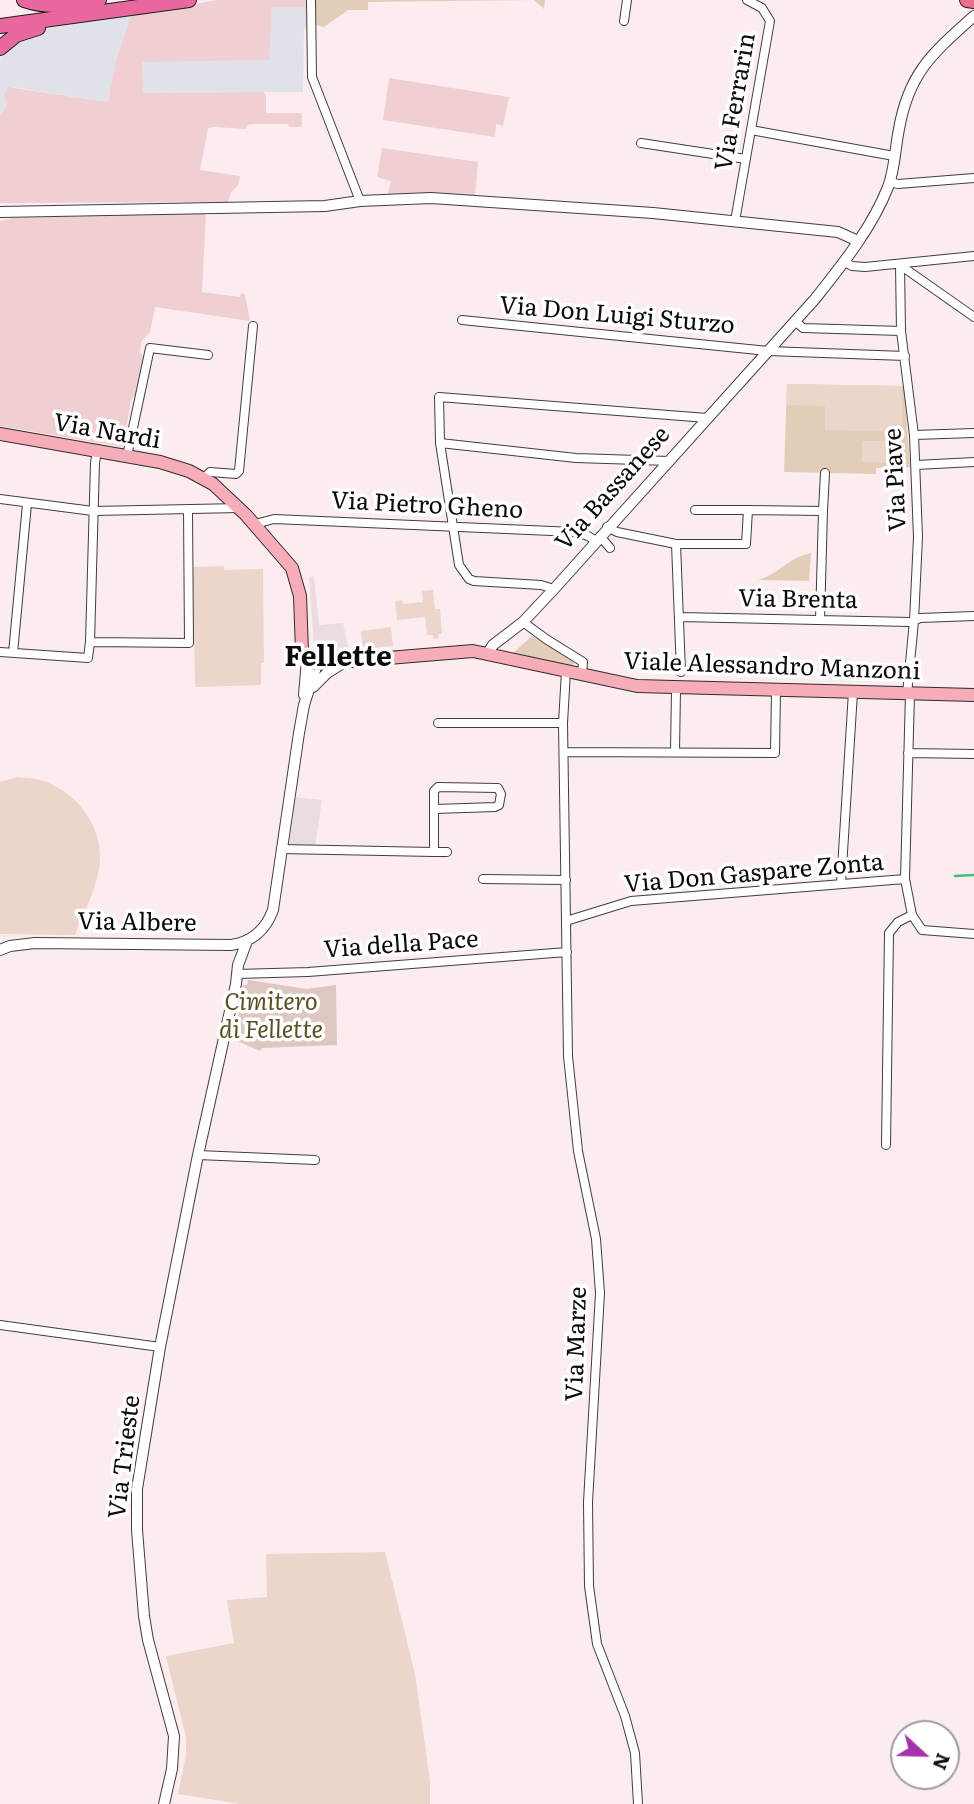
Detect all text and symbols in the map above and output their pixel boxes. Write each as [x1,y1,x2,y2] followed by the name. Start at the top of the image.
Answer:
[710,31,762,173] street label: Via Ferrarin
[498,291,736,341] street label: Via Don Luigi Sturzo
[51,408,163,456] street label: Via Nardi
[550,421,676,557] street label: Via Bassanese
[879,428,913,532] street label: Via Piave
[330,487,524,525] street label: Via Pietro Gheno
[738,585,858,615] street label: Via Brenta
[284,641,392,675] district label: Fellette
[623,647,921,687] street label: Viale Alessandro Manzoni
[623,848,885,900] street label: Via Don Gaspare Zonta
[77,908,197,938] street label: Via Albere
[323,925,479,965] street label: Via della Pace
[219,989,323,1045] park label: Cimitero di Fellette
[561,1286,593,1402] street label: Via Marze
[103,1394,147,1520] street label: Via Trieste
[890,1720,960,1790] north arrow
[927,1749,959,1775] text: N

